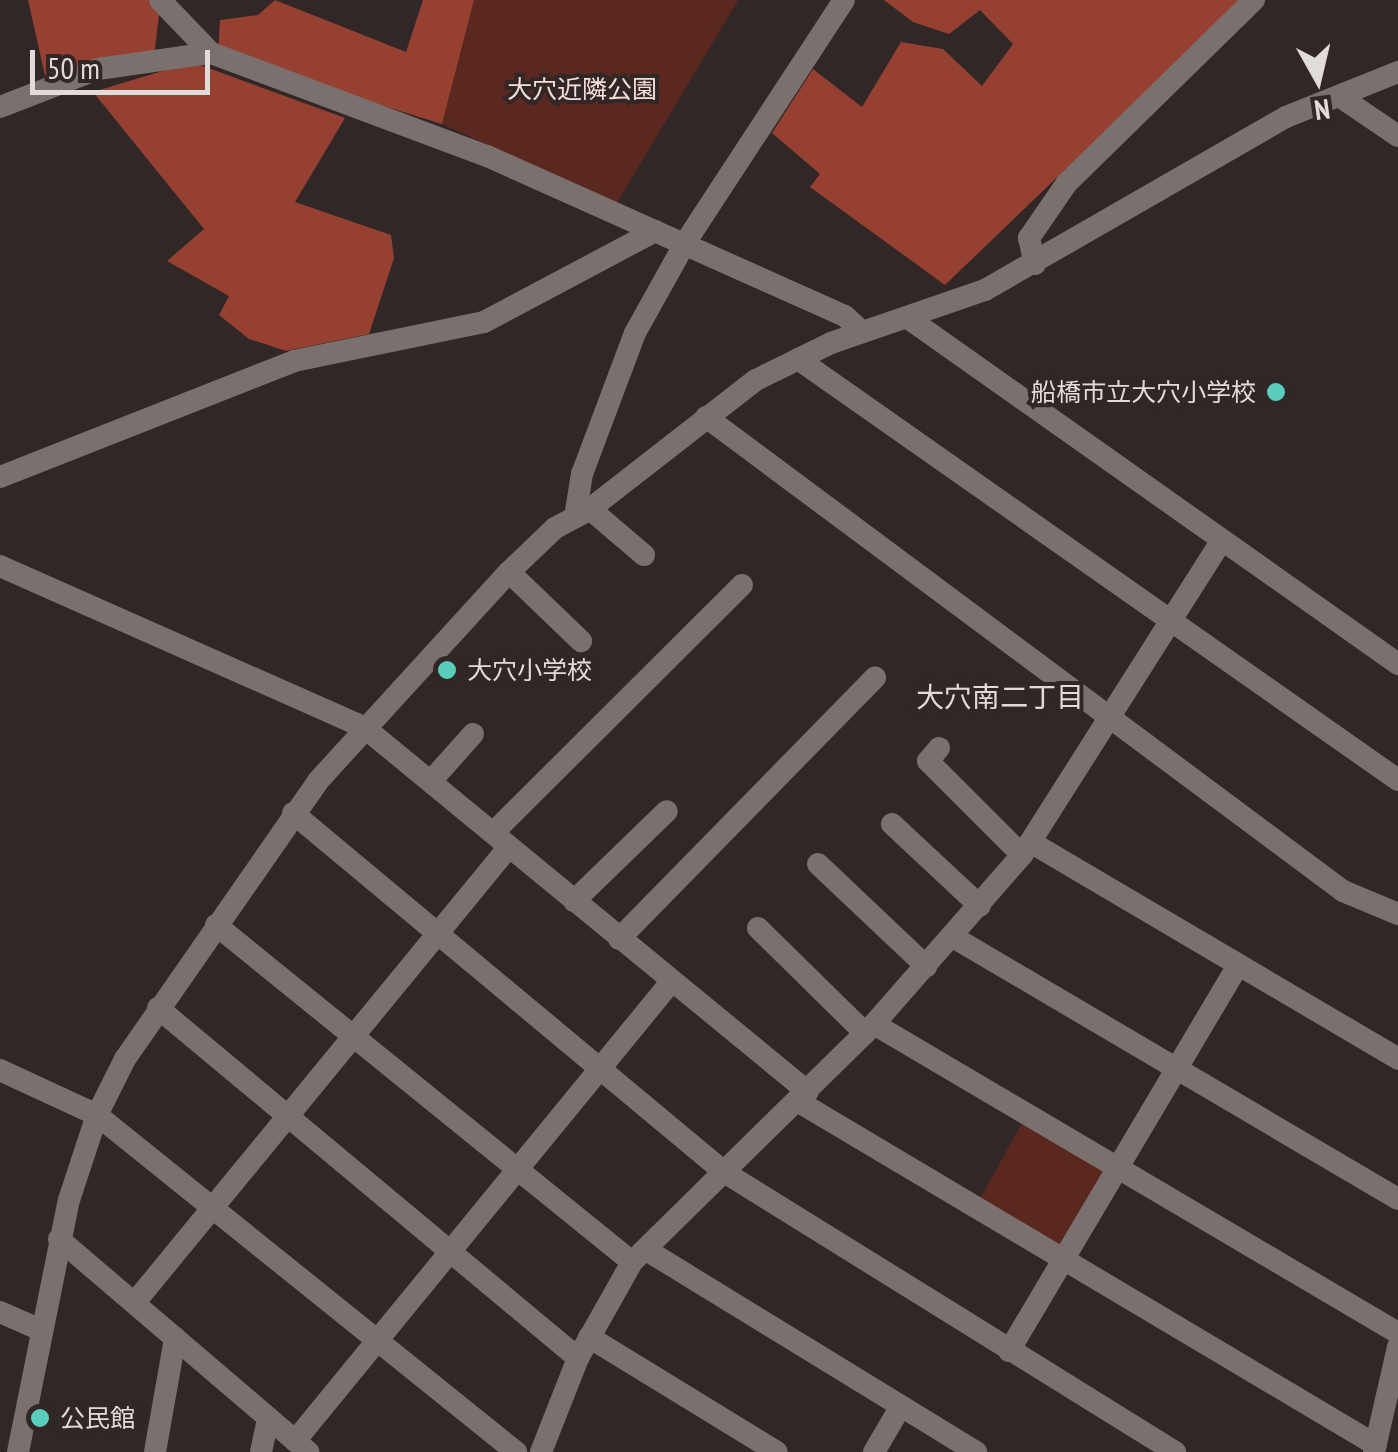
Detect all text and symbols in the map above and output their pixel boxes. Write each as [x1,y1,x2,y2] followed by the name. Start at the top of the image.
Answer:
[35,30,215,92] scale bar
[1268,30,1368,130] north arrow
[47,48,100,87] text: 50 m
[507,74,657,104] park label: 大穴近隣公園
[1312,91,1332,130] text: N
[1031,377,1256,407] place label: 船橋市立大穴小学校
[1265,381,1287,403] marker: 船橋市立大穴小学校
[467,655,592,685] place label: 大穴小学校
[436,659,458,681] marker: 大穴小学校
[916,680,1084,714] district label: 大穴南二丁目
[60,1403,135,1433] place label: 公民館
[29,1407,51,1429] marker: 公民館

